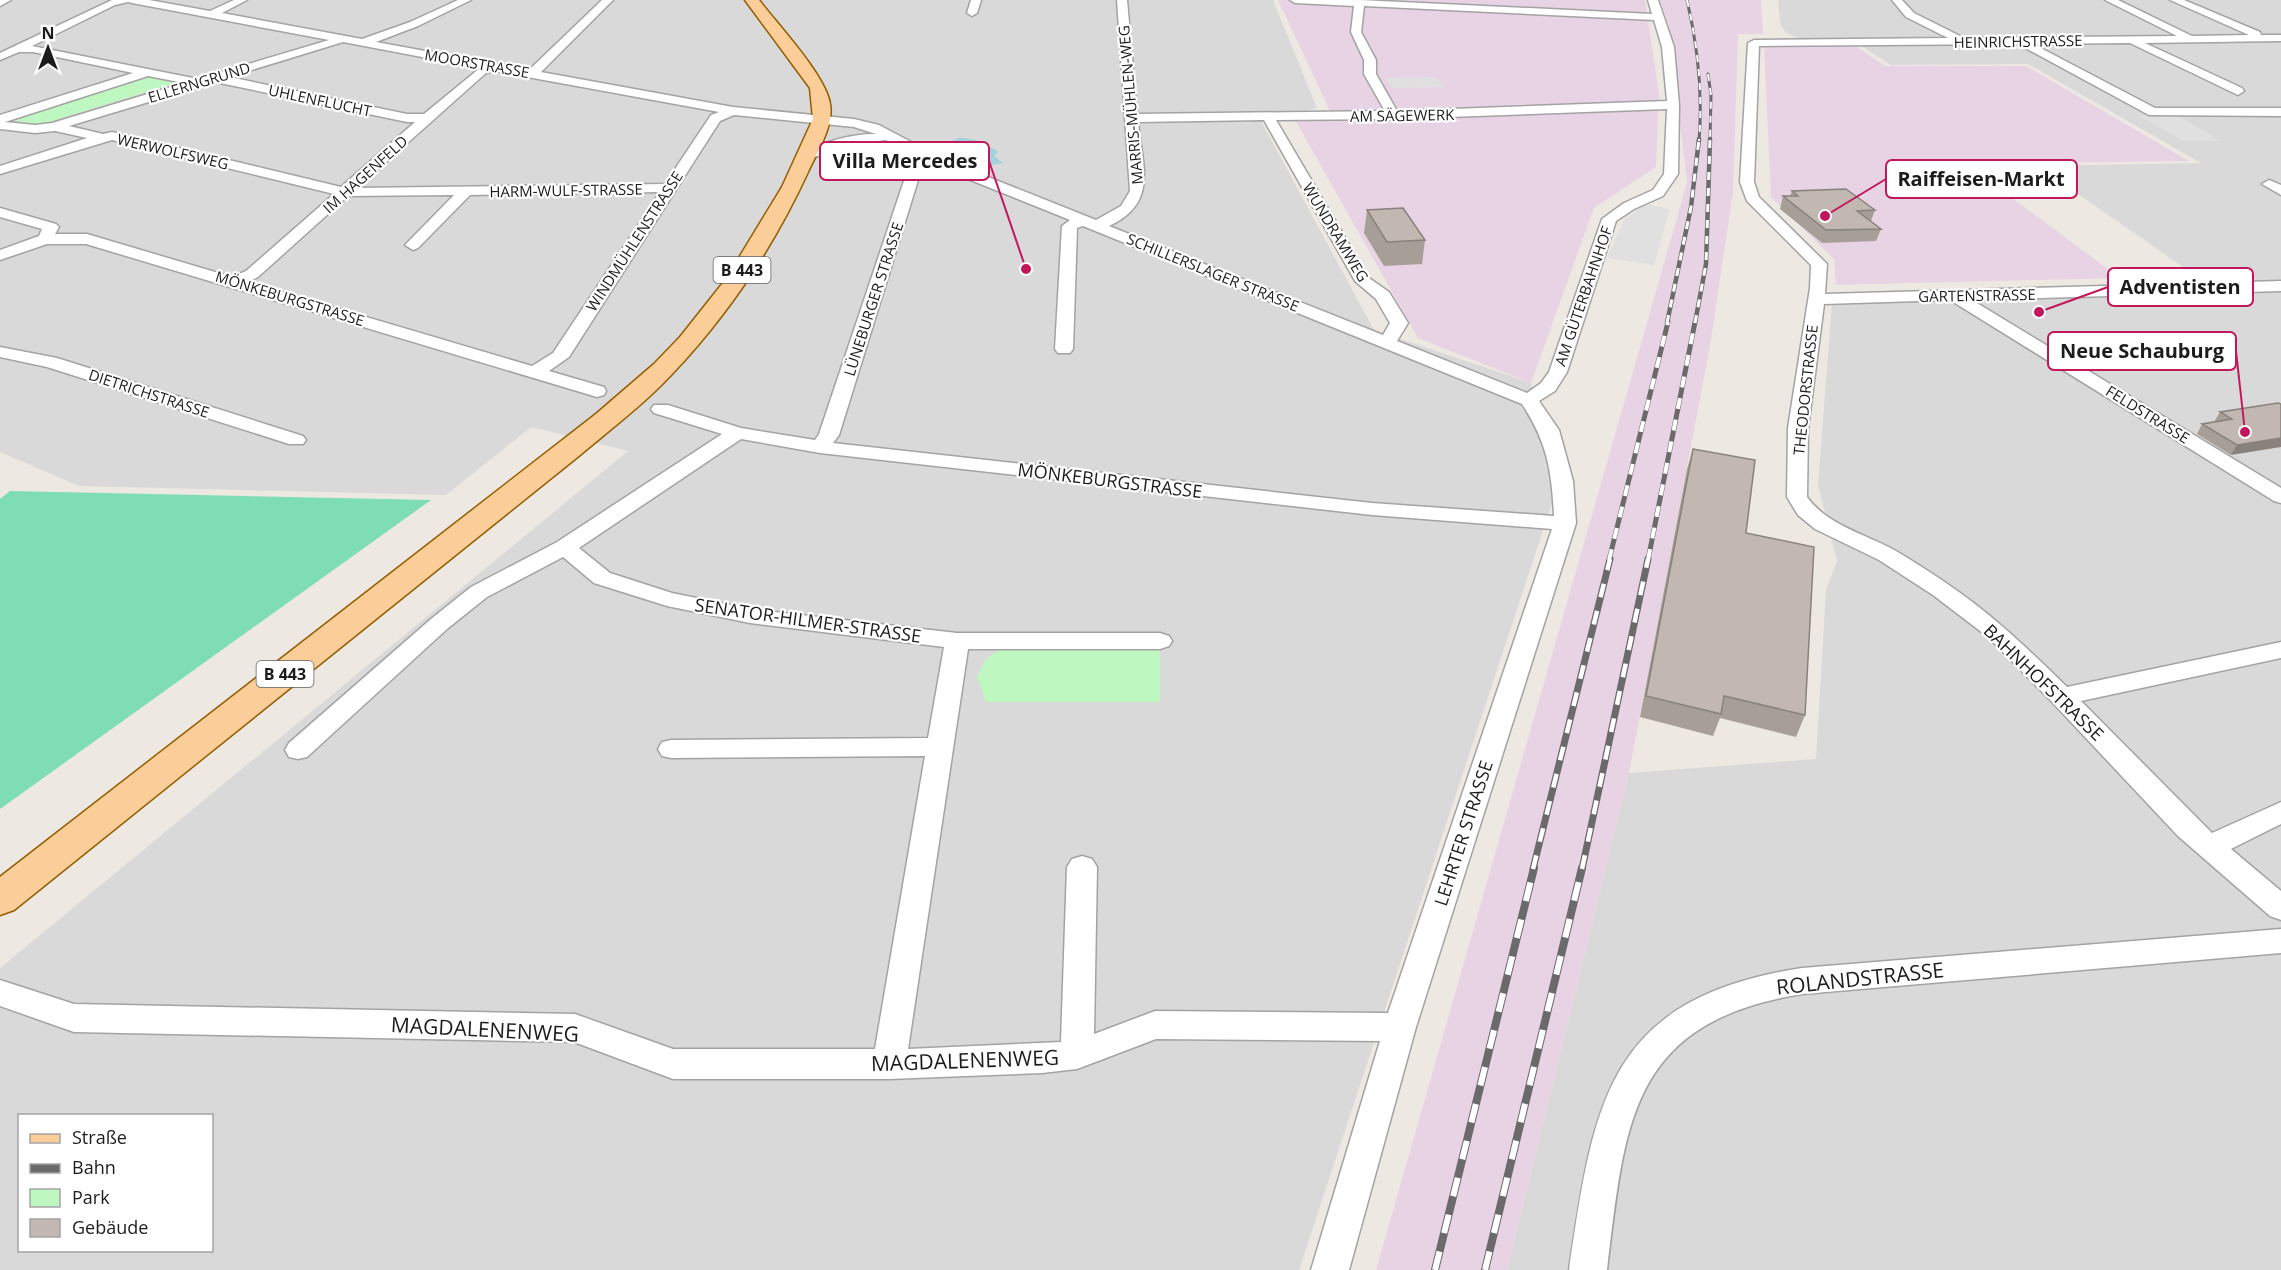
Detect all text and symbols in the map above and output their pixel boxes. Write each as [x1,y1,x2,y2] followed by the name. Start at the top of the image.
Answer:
[18,18,78,78] north arrow
[41,22,55,44] text: N
[1113,25,1147,185] street label: MARRIS-MÜHLEN-WEG
[1953,30,2083,52] street label: HEINRICHSTRASSE
[423,44,531,82] street label: MOORSTRASSE
[145,57,253,107] street label: ELLERNGRUND
[267,79,374,121] street label: UHLENFLUCHT
[1350,104,1455,126] street label: AM SÄGEWERK
[115,128,231,174] street label: WERWOLFSWEG
[318,131,412,217] street label: IM HAGENFELD
[820,142,989,180] callout: Villa Mercedes
[833,147,977,174] text: Villa Mercedes
[1886,160,2077,198] callout: Raiffeisen-Markt
[1897,165,2065,192] text: Raiffeisen-Markt
[581,167,687,315] street label: WINDMÜHLENSTRASSE
[489,179,643,201] street label: HARM-WULF-STRASSE
[1299,179,1373,285] street label: WUNDRAMWEG
[839,219,907,379] street label: LÜNEBURGER STRASSE
[1550,223,1616,369] street label: AM GÜTERBAHNHOF
[1124,228,1302,316] street label: SCHILLERSLAGER STRASSE
[714,257,771,283] road number: B 443
[213,266,367,330] street label: MÖNKEBURGSTRASSE
[2108,268,2253,306] callout: Adventisten
[2119,273,2241,300] text: Adventisten
[1918,284,2036,306] street label: GARTENSTRASSE
[1788,324,1822,456] street label: THEODORSTRASSE
[2048,332,2236,370] callout: Neue Schauburg
[2060,337,2225,364] text: Neue Schauburg
[86,364,212,422] street label: DIETRICHSTRASSE
[2102,380,2194,448] street label: FELDSTRASSE
[1016,457,1204,503] street label: MÖNKEBURGSTRASSE
[693,592,923,648] street label: SENATOR-HILMER-STRASSE
[1979,618,2109,746] street label: BAHNHOFSTRASSE
[256,661,314,687] road number: B 443
[1428,757,1498,909] street label: LEHRTER STRASSE
[1775,955,1945,1001] street label: ROLANDSTRASSE
[390,1010,580,1048] street label: MAGDALENENWEG
[870,1043,1060,1077] street label: MAGDALENENWEG
[18,1114,213,1252] legend
[72,1125,127,1149] text: Straße
[72,1155,116,1179] text: Bahn
[72,1185,110,1209] text: Park
[72,1215,148,1239] text: Gebäude

